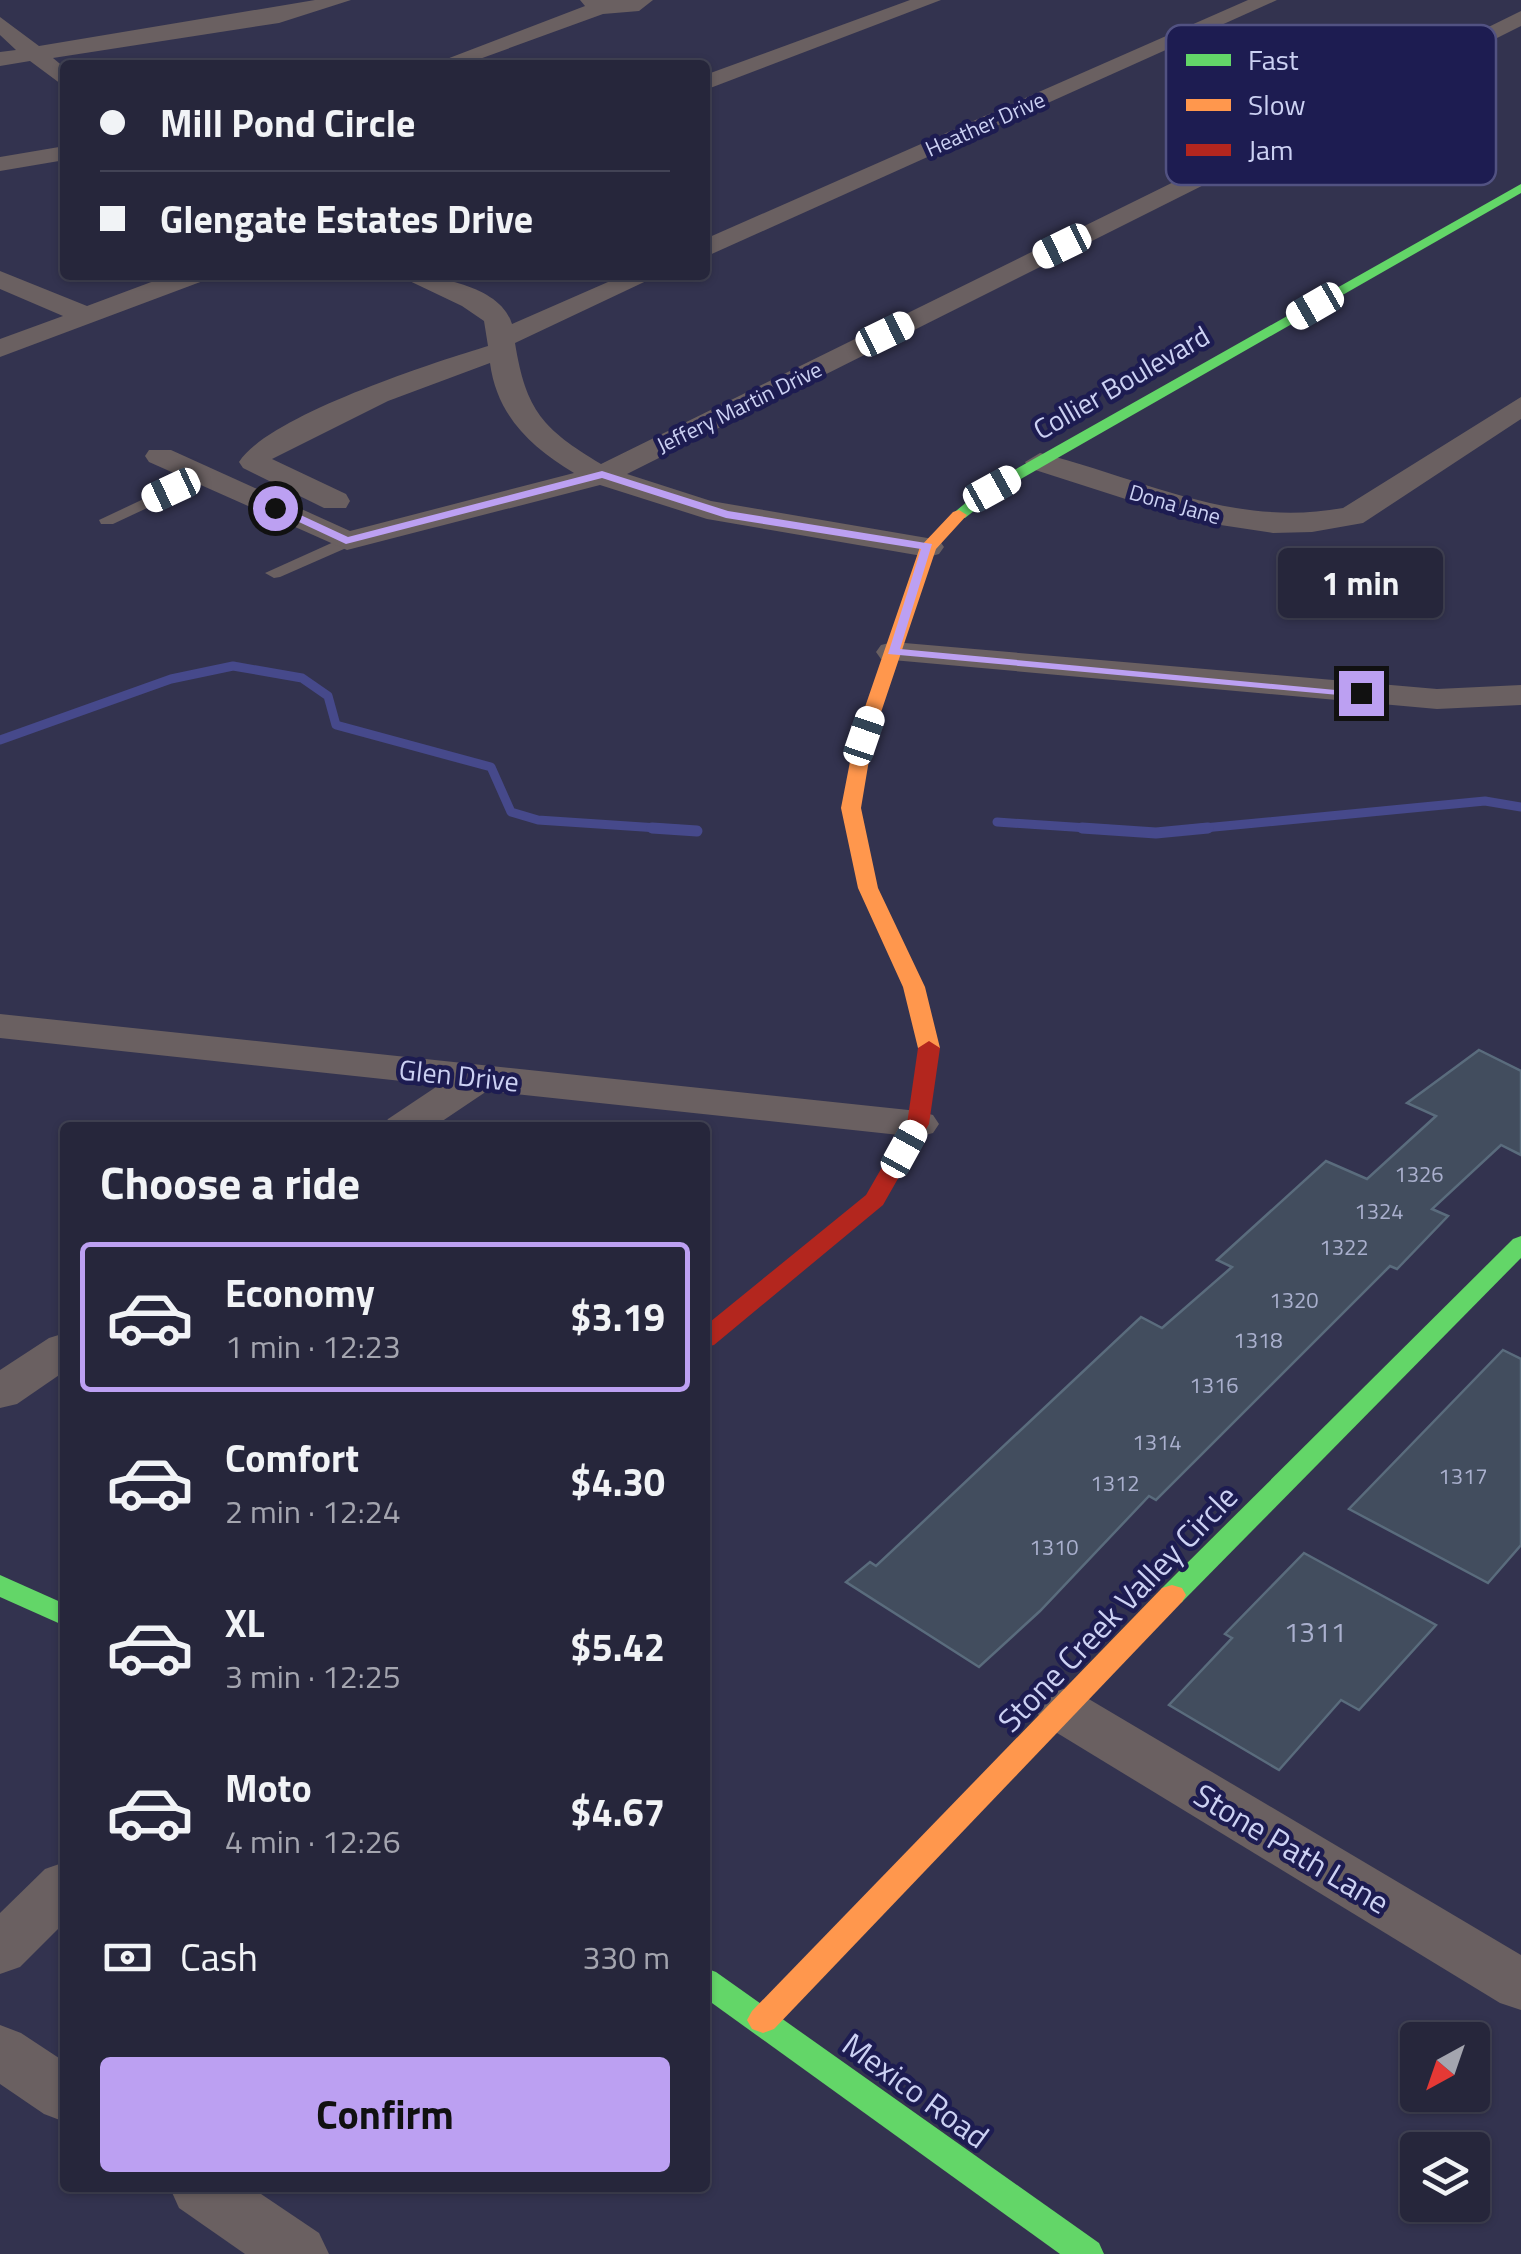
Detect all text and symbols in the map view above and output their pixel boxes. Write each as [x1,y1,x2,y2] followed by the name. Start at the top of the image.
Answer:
[1166,25,1496,185] legend
[1248,38,1299,81] text: Fast
[920,82,1050,166] street label: Heather Drive
[1248,83,1306,126] text: Slow
[160,94,415,152] text: Mill Pond Circle
[1248,128,1294,171] text: Jam
[160,190,533,248] text: Glengate Estates Drive
[1028,219,1096,273] car
[1282,278,1348,334] car
[851,307,919,361] car
[1025,314,1217,450] street label: Collier Boulevard
[651,352,827,462] street label: Jeffery Martin Drive
[958,461,1026,517] car
[137,464,205,516] car
[1125,475,1225,533] street label: Dona Jane
[253,486,298,531] route start
[1278,548,1444,618] callout: 1 min
[1322,559,1399,607] text: 1 min
[1339,671,1384,716] route end
[840,703,888,769] car
[397,1047,521,1103] street label: Glen Drive
[876,1115,932,1183] car
[100,1148,360,1216] text: Choose a ride
[1394,1157,1444,1191] house number: 1326
[1354,1194,1404,1228] house number: 1324
[1319,1230,1369,1264] house number: 1322
[225,1264,375,1322] text: Economy
[105,1272,195,1362] icon: car
[1269,1283,1319,1317] house number: 1320
[570,1288,665,1346] text: $3.19
[225,1322,401,1370] text: 1 min · 12:23
[1233,1323,1283,1357] house number: 1318
[1189,1368,1239,1402] house number: 1316
[1132,1425,1182,1459] house number: 1314
[225,1429,359,1487] text: Comfort
[105,1437,195,1527] icon: car
[570,1453,665,1511] text: $4.30
[1438,1459,1488,1493] house number: 1317
[1090,1466,1140,1500] house number: 1312
[986,1473,1248,1743] street label: Stone Creek Valley Circle
[225,1487,401,1535] text: 2 min · 12:24
[1029,1530,1079,1564] house number: 1310
[225,1594,265,1652] text: XL
[105,1602,195,1692] icon: car
[1284,1610,1346,1653] house number: 1311
[570,1618,665,1676] text: $5.42
[225,1652,401,1700] text: 3 min · 12:25
[225,1759,312,1817] text: Moto
[105,1767,195,1857] icon: car
[1185,1771,1399,1925] street label: Stone Path Lane
[570,1783,665,1841] text: $4.67
[225,1817,401,1865] text: 4 min · 12:26
[180,1928,258,1986] text: Cash
[100,1930,155,1985] icon: cash
[582,1933,670,1981] text: 330 m
[833,2020,999,2160] street label: Mexico Road
[1400,2022,1490,2112] north arrow
[1400,2022,1490,2222] map controls
[100,2057,670,2172] button: Confirm
[1400,2132,1490,2222] button: layers

